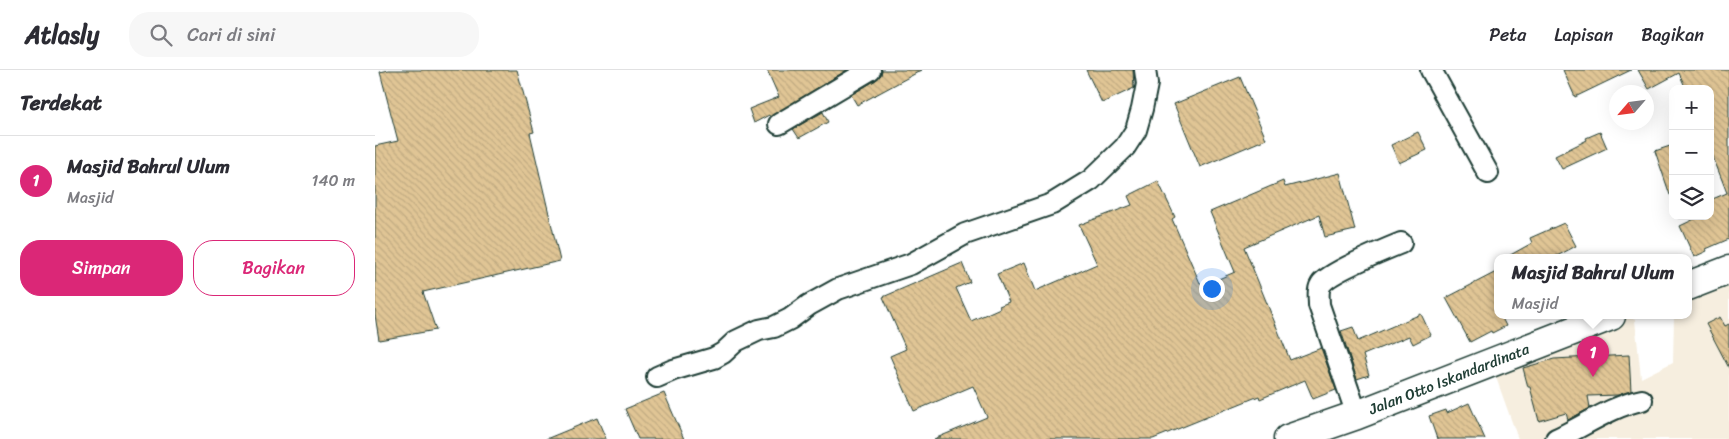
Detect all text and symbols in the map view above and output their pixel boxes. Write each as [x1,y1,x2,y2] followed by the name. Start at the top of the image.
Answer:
[129,12,479,57] search box
[25,14,99,56] text: Atlasly
[187,18,275,51] text: Cari di sini
[1489,19,1526,51] text: Peta
[1554,19,1613,51] text: Lapisan
[1641,19,1704,51] text: Bagikan
[147,21,175,49] icon: search
[20,84,102,122] text: Terdekat
[1609,85,1654,130] north arrow
[1669,85,1714,220] map controls
[1669,85,1714,130] button: +
[1669,130,1714,175] button: −
[67,150,230,183] text: Masjid Bahrul Ulum
[33,166,39,195] text: 1
[312,166,355,195] text: 140 m
[1669,175,1714,220] button: layers
[67,183,114,212] text: Masjid
[20,240,183,296] button: Simpan
[193,240,355,296] button: Bagikan
[1494,254,1692,319] popup
[1512,256,1674,289] text: Masjid Bahrul Ulum
[1199,276,1225,302] your location
[1512,289,1558,318] text: Masjid
[1364,336,1534,422] street label: Jalan Otto Iskandardinata
[1577,336,1609,377] pin: 1

